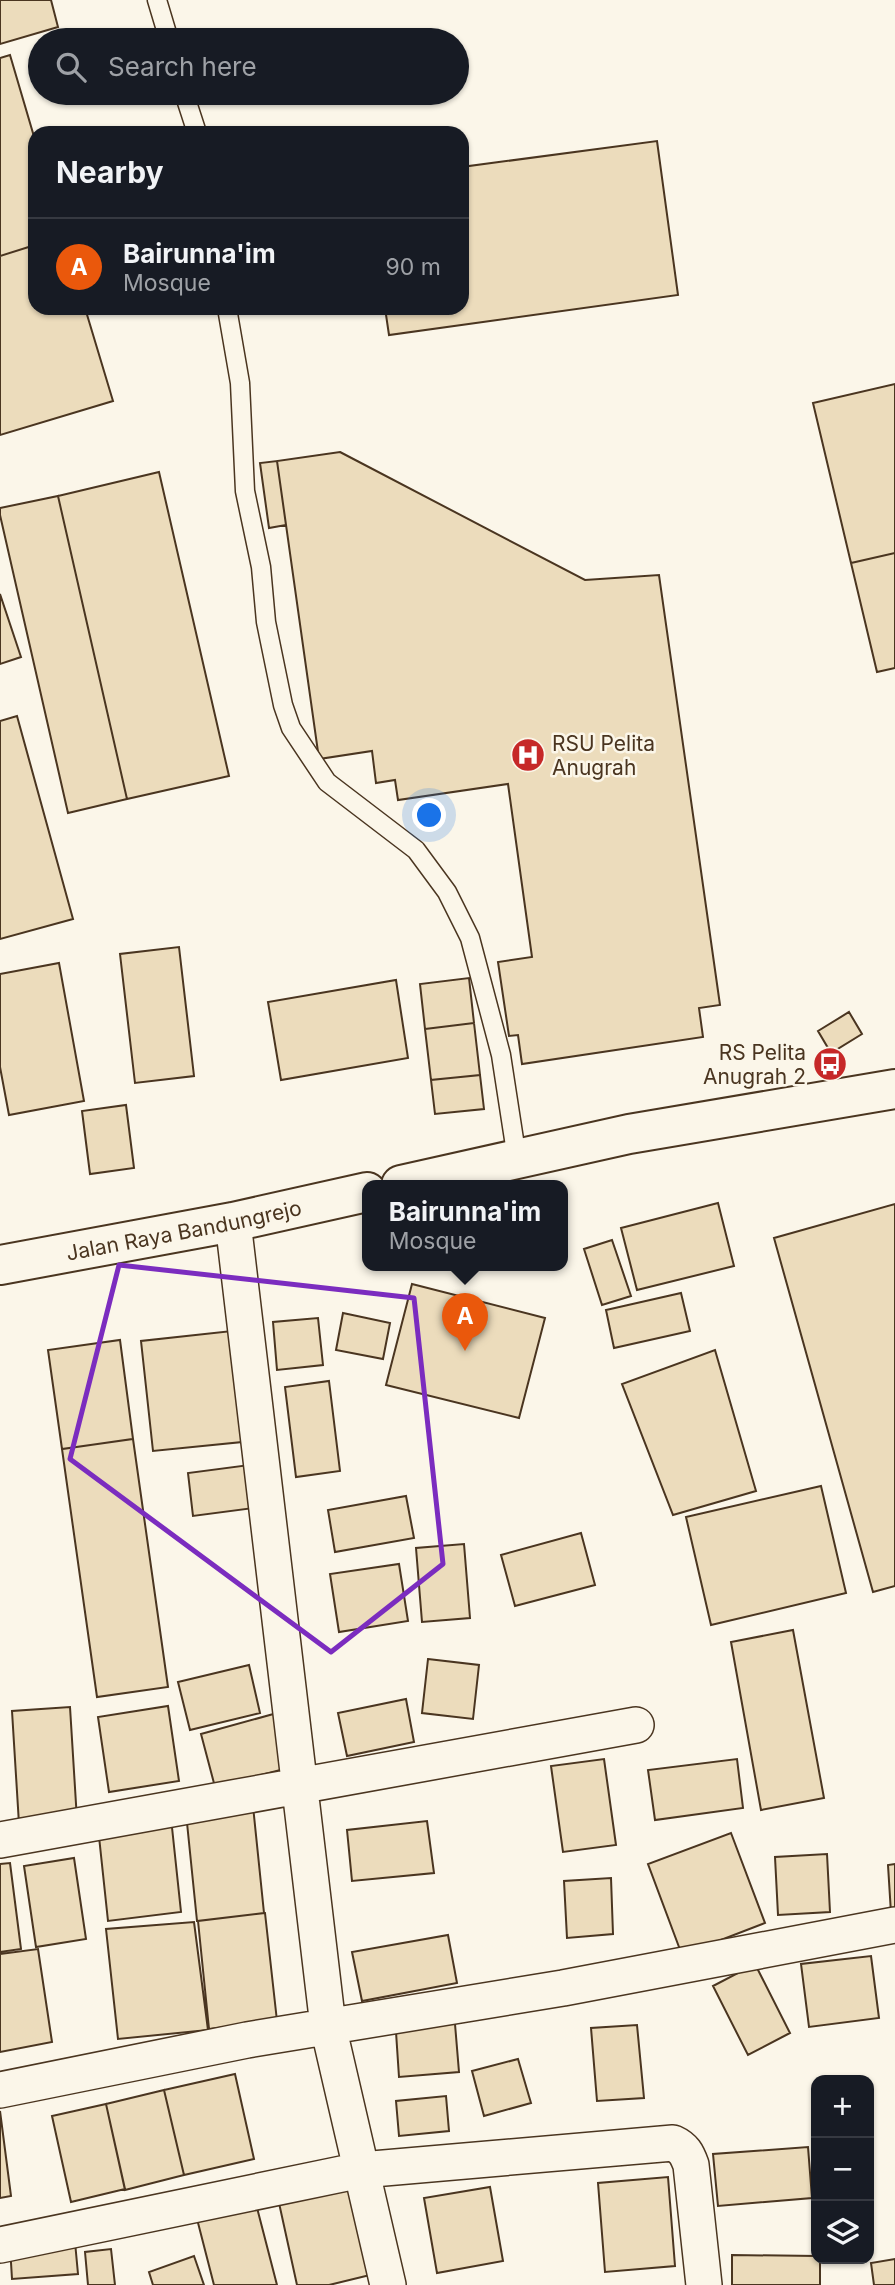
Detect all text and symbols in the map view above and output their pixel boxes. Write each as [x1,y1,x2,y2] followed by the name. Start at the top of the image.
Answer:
[28,28,469,105] search box
[52,48,90,86] icon: search
[108,51,257,82] text: Search here
[56,154,164,190] text: Nearby
[123,238,276,269] text: Bairunna'im
[70,253,88,281] text: A
[386,253,441,281] text: 90 m
[123,269,211,297] text: Mosque
[552,731,655,780] place label: RSU Pelita Anugrah
[509,736,547,774] hospital icon: RSU Pelita Anugrah
[412,798,446,832] your location
[703,1040,806,1089] place label: RS Pelita Anugrah 2
[811,1045,849,1083] bus stop icon: RS Pelita Anugrah 2
[362,1180,568,1271] popup
[64,1195,304,1265] street label: Jalan Raya Bandungrejo
[389,1196,541,1227] text: Bairunna'im
[389,1227,477,1255] text: Mosque
[442,1293,488,1351] pin: A
[811,2075,874,2264] map controls
[811,2075,874,2138] button: +
[811,2138,874,2201] button: −
[811,2201,874,2264] button: layers

